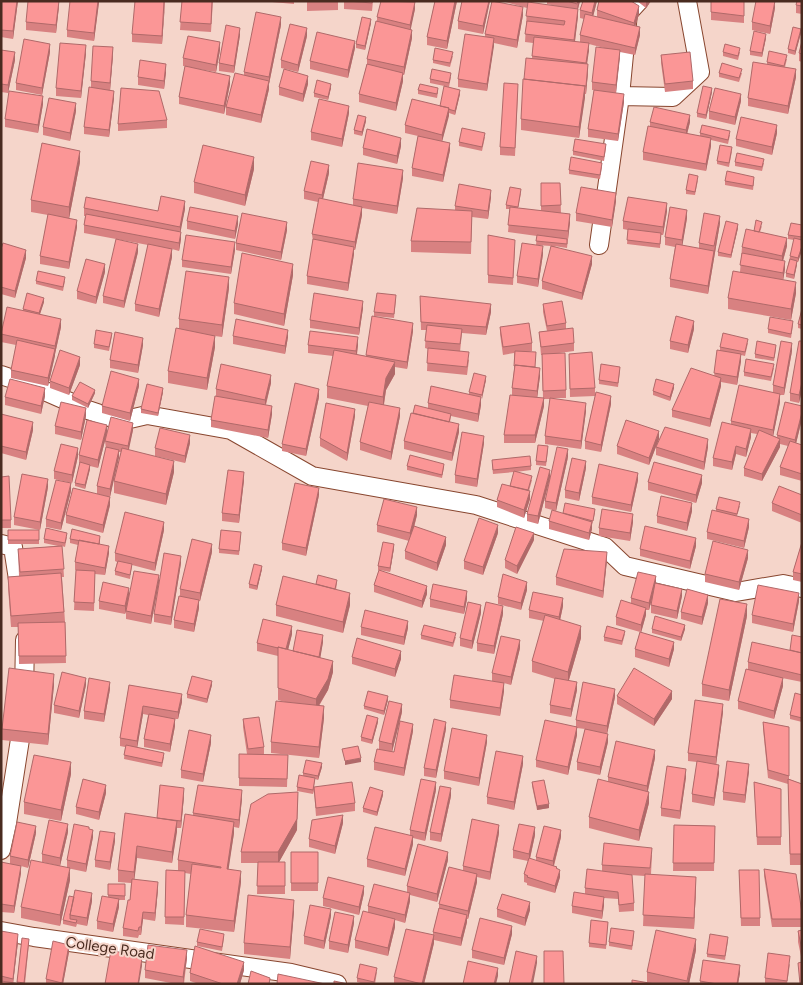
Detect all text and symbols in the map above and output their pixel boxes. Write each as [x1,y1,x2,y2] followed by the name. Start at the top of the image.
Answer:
[64,933,156,963] street label: College Road

